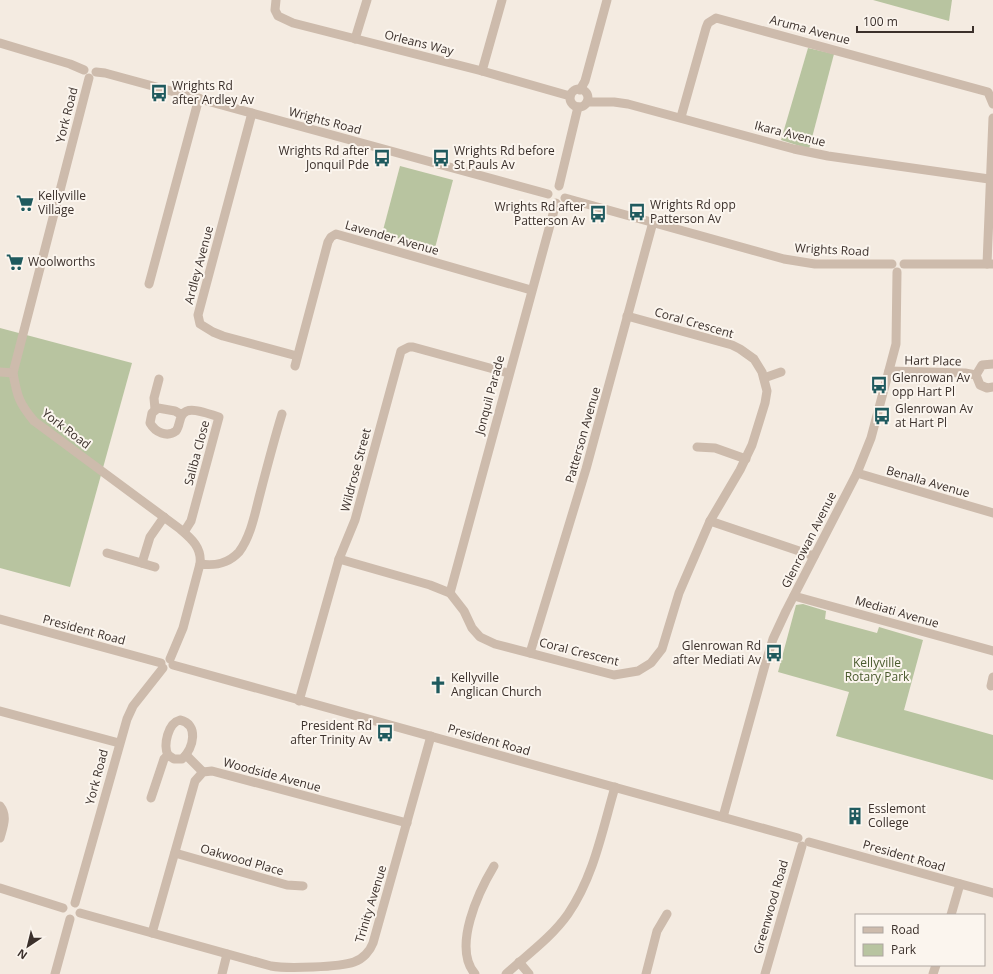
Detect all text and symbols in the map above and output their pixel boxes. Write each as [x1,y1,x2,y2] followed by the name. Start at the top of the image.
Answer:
[857,8,973,34] scale bar
[768,11,852,48] street label: Aruma Avenue
[863,13,898,30] text: 100 m
[383,26,456,60] street label: Orleans Way
[172,77,254,108] place label: Wrights Rd after Ardley Av
[149,83,169,103] bus stop icon: Wrights Rd after Ardley Av
[51,85,82,145] street label: York Road
[287,103,363,138] street label: Wrights Road
[753,116,828,151] street label: Ikara Avenue
[279,142,369,173] place label: Wrights Rd after Jonquil Pde
[454,142,555,173] place label: Wrights Rd before St Pauls Av
[372,148,392,168] bus stop icon: Wrights Rd after Jonquil Pde
[431,148,451,168] bus stop icon: Wrights Rd before St Pauls Av
[38,187,86,218] place label: Kellyville Village
[15,193,35,213] supermarket icon: Kellyville Village
[650,196,736,227] place label: Wrights Rd opp Patterson Av
[495,198,585,229] place label: Wrights Rd after Patterson Av
[627,202,647,222] bus stop icon: Wrights Rd opp Patterson Av
[588,204,608,224] bus stop icon: Wrights Rd after Patterson Av
[343,216,441,259] street label: Lavender Avenue
[180,224,217,306] street label: Ardley Avenue
[794,239,870,260] street label: Wrights Road
[5,252,25,272] supermarket icon: Woolworths
[28,253,96,270] place label: Woolworths
[653,303,736,342] street label: Coral Crescent
[904,352,962,370] street label: Hart Place
[471,353,508,437] street label: Jonquil Parade
[892,369,970,400] place label: Glenrowan Av opp Hart Pl
[869,375,889,395] bus stop icon: Glenrowan Av opp Hart Pl
[561,385,604,485] street label: Patterson Avenue
[895,400,973,431] place label: Glenrowan Av at Hart Pl
[38,405,94,453] street label: York Road
[872,406,892,426] bus stop icon: Glenrowan Av at Hart Pl
[180,418,213,487] street label: Saliba Close
[336,426,375,513] street label: Wildrose Street
[884,461,972,502] street label: Benalla Avenue
[777,488,840,591] street label: Glenrowan Avenue
[853,591,941,632] street label: Mediati Avenue
[41,610,127,649] street label: President Road
[538,633,621,670] street label: Coral Crescent
[673,637,761,668] place label: Glenrowan Rd after Mediati Av
[764,643,784,663] bus stop icon: Glenrowan Rd after Mediati Av
[845,654,910,685] park label: Kellyville Rotary Park
[451,669,542,700] place label: Kellyville Anglican Church
[428,675,448,695] church icon: Kellyville Anglican Church
[290,717,372,748] place label: President Rd after Trinity Av
[446,720,532,759] street label: President Road
[375,723,395,743] bus stop icon: President Rd after Trinity Av
[81,747,112,807] street label: York Road
[221,753,323,796] street label: Woodside Avenue
[868,800,926,831] place label: Esslemont College
[845,806,865,826] building icon: Esslemont College
[861,836,947,875] street label: President Road
[199,840,286,880] street label: Oakwood Place
[749,858,792,956] street label: Greenwood Road
[351,863,390,945] street label: Trinity Avenue
[855,914,985,966] legend
[891,921,920,938] text: Road
[8,926,48,966] north arrow
[891,941,917,958] text: Park
[14,946,30,963] text: N

